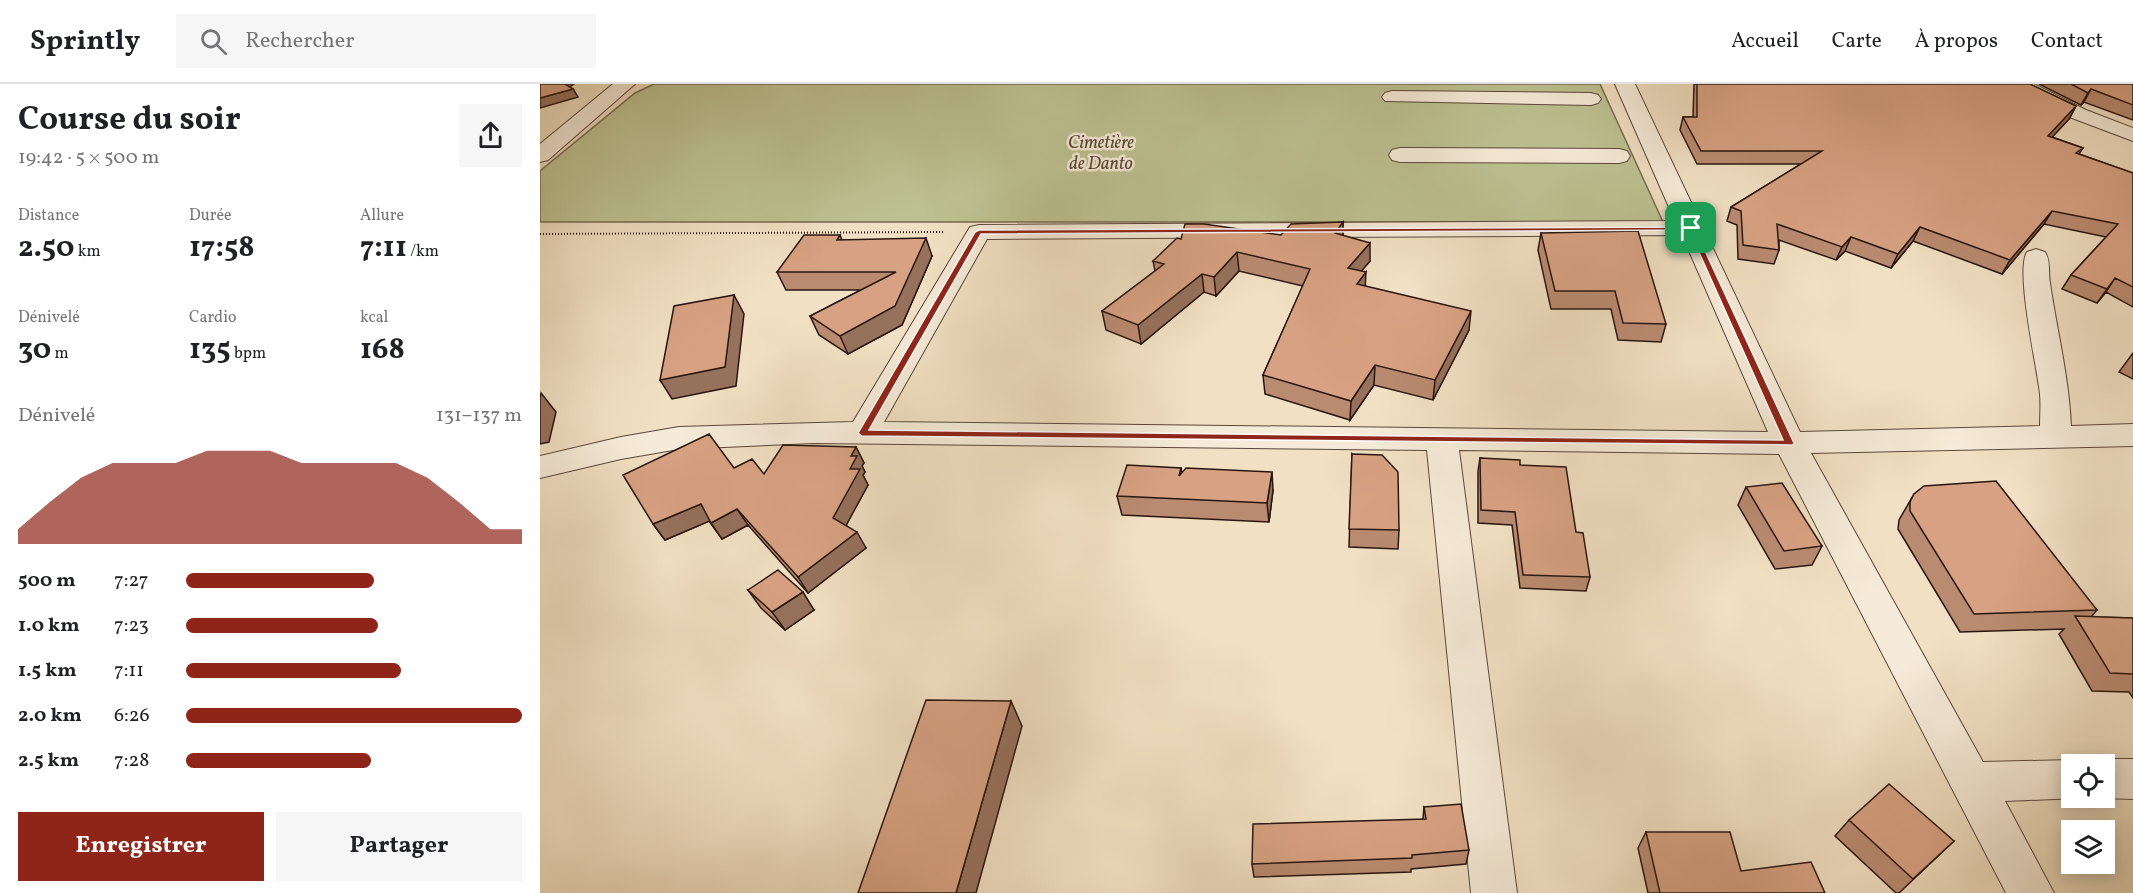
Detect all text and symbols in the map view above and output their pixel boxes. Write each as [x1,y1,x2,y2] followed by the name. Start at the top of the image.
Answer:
[176,14,596,68] search box
[30,22,140,61] text: Sprintly
[197,25,230,58] icon: search
[245,26,354,57] text: Rechercher
[1731,27,1799,56] text: Accueil
[1832,27,1882,56] text: Carte
[1915,27,1998,56] text: À propos
[2031,27,2103,56] text: Contact
[18,98,241,144] text: Course du soir
[459,104,522,167] button: share
[1068,131,1134,177] park label: Cimetière de Danto
[18,144,159,172] text: 19:42 · 5 × 500 m
[1665,202,1716,253] pin
[18,205,79,227] text: Distance
[189,205,232,227] text: Durée
[360,205,404,227] text: Allure
[1674,211,1707,244] icon: arrive
[18,227,74,269] text: 2.50
[189,227,255,269] text: 17:58
[360,227,407,269] text: 7:11
[74,241,101,263] text: km
[407,241,439,263] text: /km
[18,307,80,329] text: Dénivelé
[189,307,236,329] text: Cardio
[360,307,388,329] text: kcal
[18,329,51,371] text: 30
[189,329,231,371] text: 135
[360,329,405,371] text: 168
[51,343,69,365] text: m
[231,343,266,365] text: bpm
[18,402,95,430] text: Dénivelé
[436,402,522,430] text: 131–137 m
[18,567,76,595] text: 500 m
[114,567,148,595] text: 7:27
[18,612,80,640] text: 1.0 km
[114,612,149,640] text: 7:23
[18,657,77,685] text: 1.5 km
[114,657,144,685] text: 7:11
[18,702,82,730] text: 2.0 km
[114,702,150,730] text: 6:26
[18,747,79,775] text: 2.5 km
[114,747,149,775] text: 7:28
[2061,754,2115,874] map controls
[2061,754,2115,808] button: locate
[18,812,264,881] button: Enregistrer
[276,812,522,881] button: Partager
[2061,820,2115,874] button: layers

